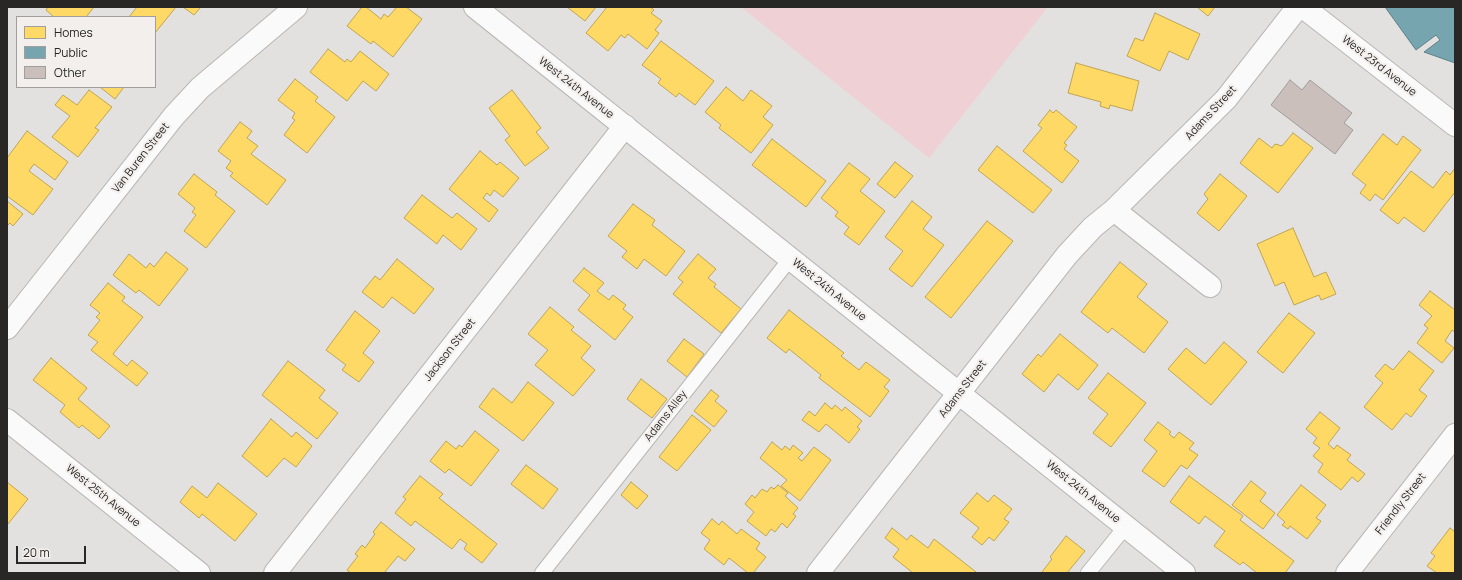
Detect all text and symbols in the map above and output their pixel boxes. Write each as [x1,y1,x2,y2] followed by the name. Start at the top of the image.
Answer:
[16,16,156,88] legend
[54,24,93,41] text: Homes
[1339,33,1419,99] street label: West 23rd Avenue
[54,44,88,61] text: Public
[536,55,616,121] street label: West 24th Avenue
[54,64,86,81] text: Other
[1183,83,1239,143] street label: Adams Street
[110,120,172,196] street label: Van Buren Street
[789,256,869,324] street label: West 24th Avenue
[421,316,479,384] street label: Jackson Street
[936,358,990,420] street label: Adams Street
[642,388,690,444] street label: Adams Alley
[1043,458,1123,526] street label: West 24th Avenue
[63,462,143,530] street label: West 25th Avenue
[1373,471,1429,537] street label: Friendly Street
[18,538,88,564] scale bar
[23,544,50,561] text: 20 m

